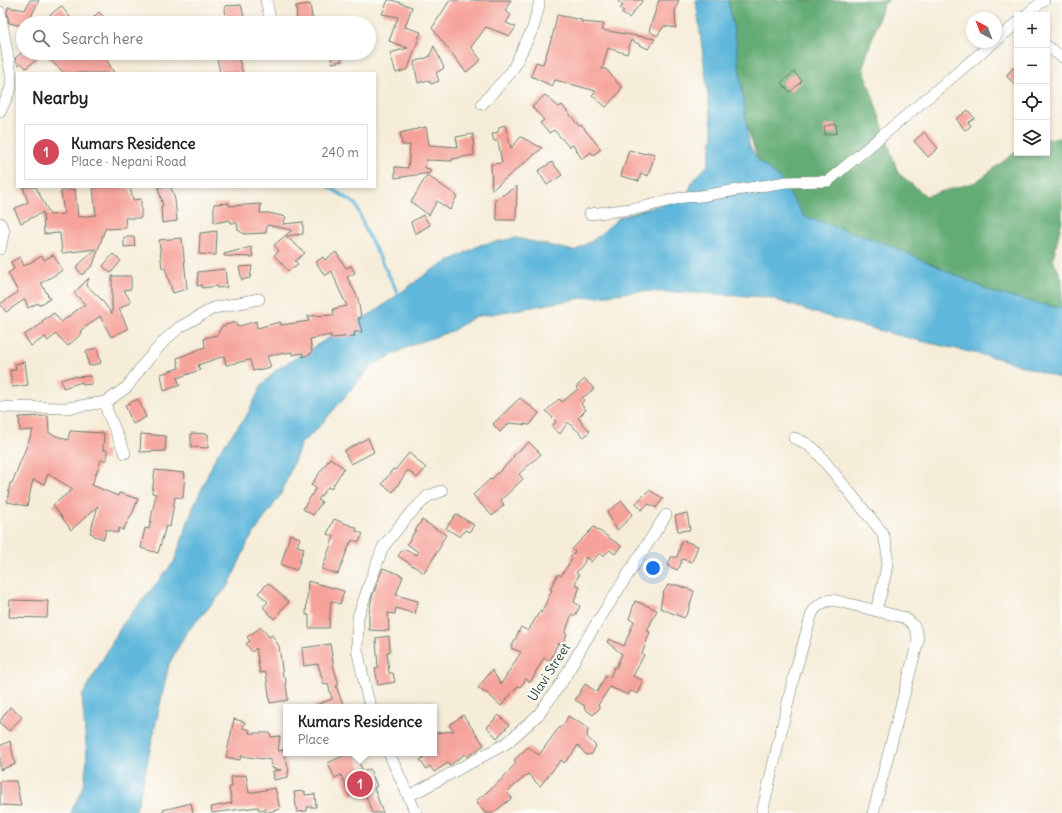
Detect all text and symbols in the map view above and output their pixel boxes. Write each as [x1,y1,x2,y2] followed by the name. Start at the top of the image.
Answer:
[966,12,1002,48] north arrow
[1014,12,1050,156] map controls
[1014,12,1050,48] button: +
[16,16,376,60] search box
[30,27,52,49] icon: search
[62,29,143,48] text: Search here
[1014,48,1050,84] button: −
[1014,84,1050,120] button: locate
[32,87,88,109] text: Nearby
[1014,120,1050,156] button: layers
[71,134,196,153] text: Kumars Residence
[43,144,49,161] text: 1
[322,144,359,161] text: 240 m
[71,153,186,170] text: Place · Nepani Road
[643,558,663,578] your location
[524,639,574,704] street label: Ulavi Street
[283,704,437,756] popup
[298,712,422,731] text: Kumars Residence
[298,731,329,748] text: Place
[347,769,373,799] pin: 1

